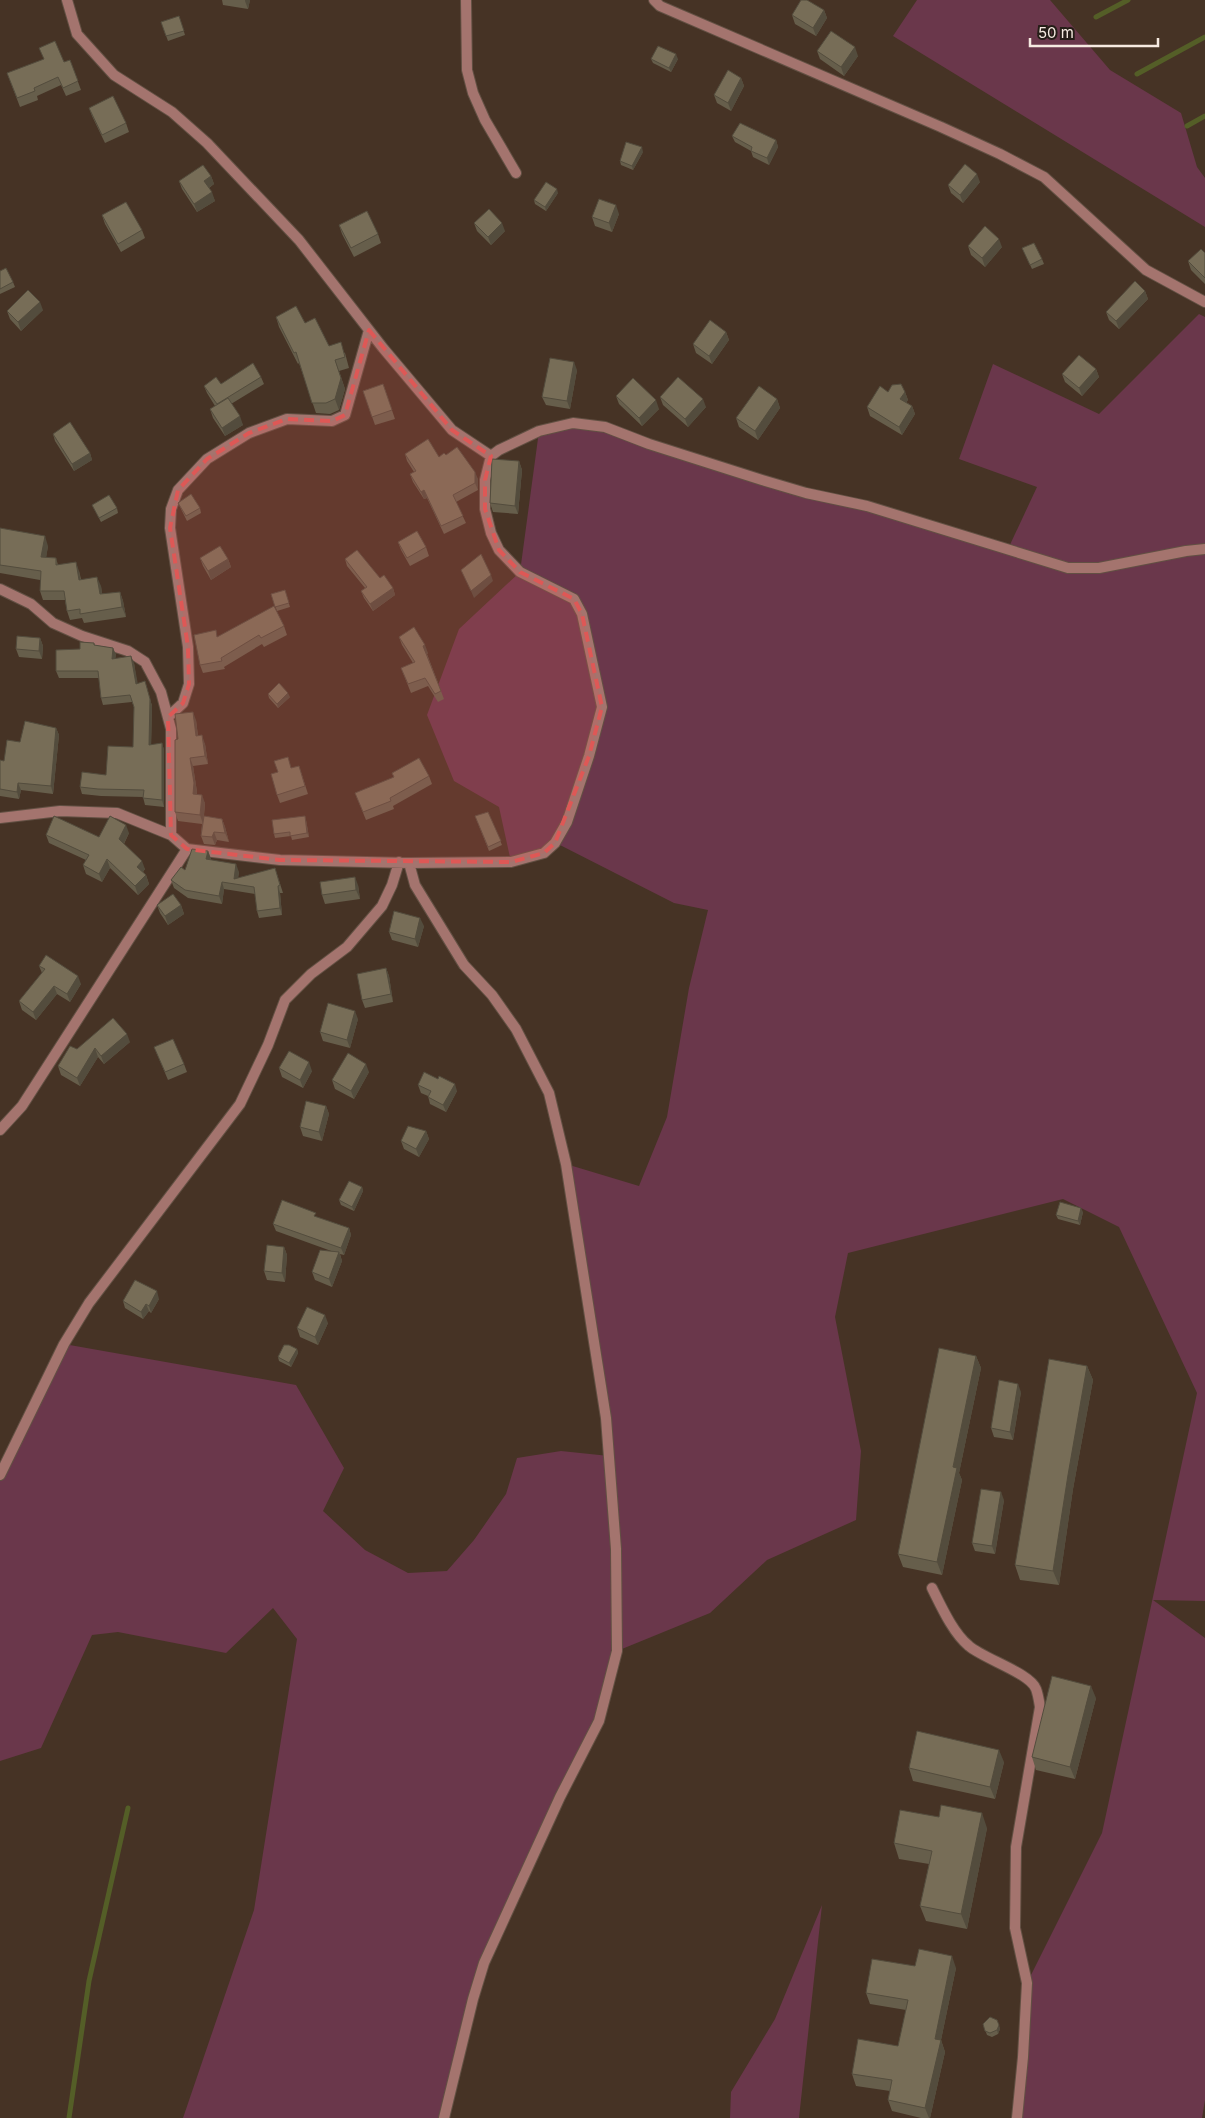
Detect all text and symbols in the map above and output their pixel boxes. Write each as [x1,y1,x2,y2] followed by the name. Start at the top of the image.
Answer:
[1030,15,1158,47] scale bar
[1038,23,1074,42] text: 50 m

